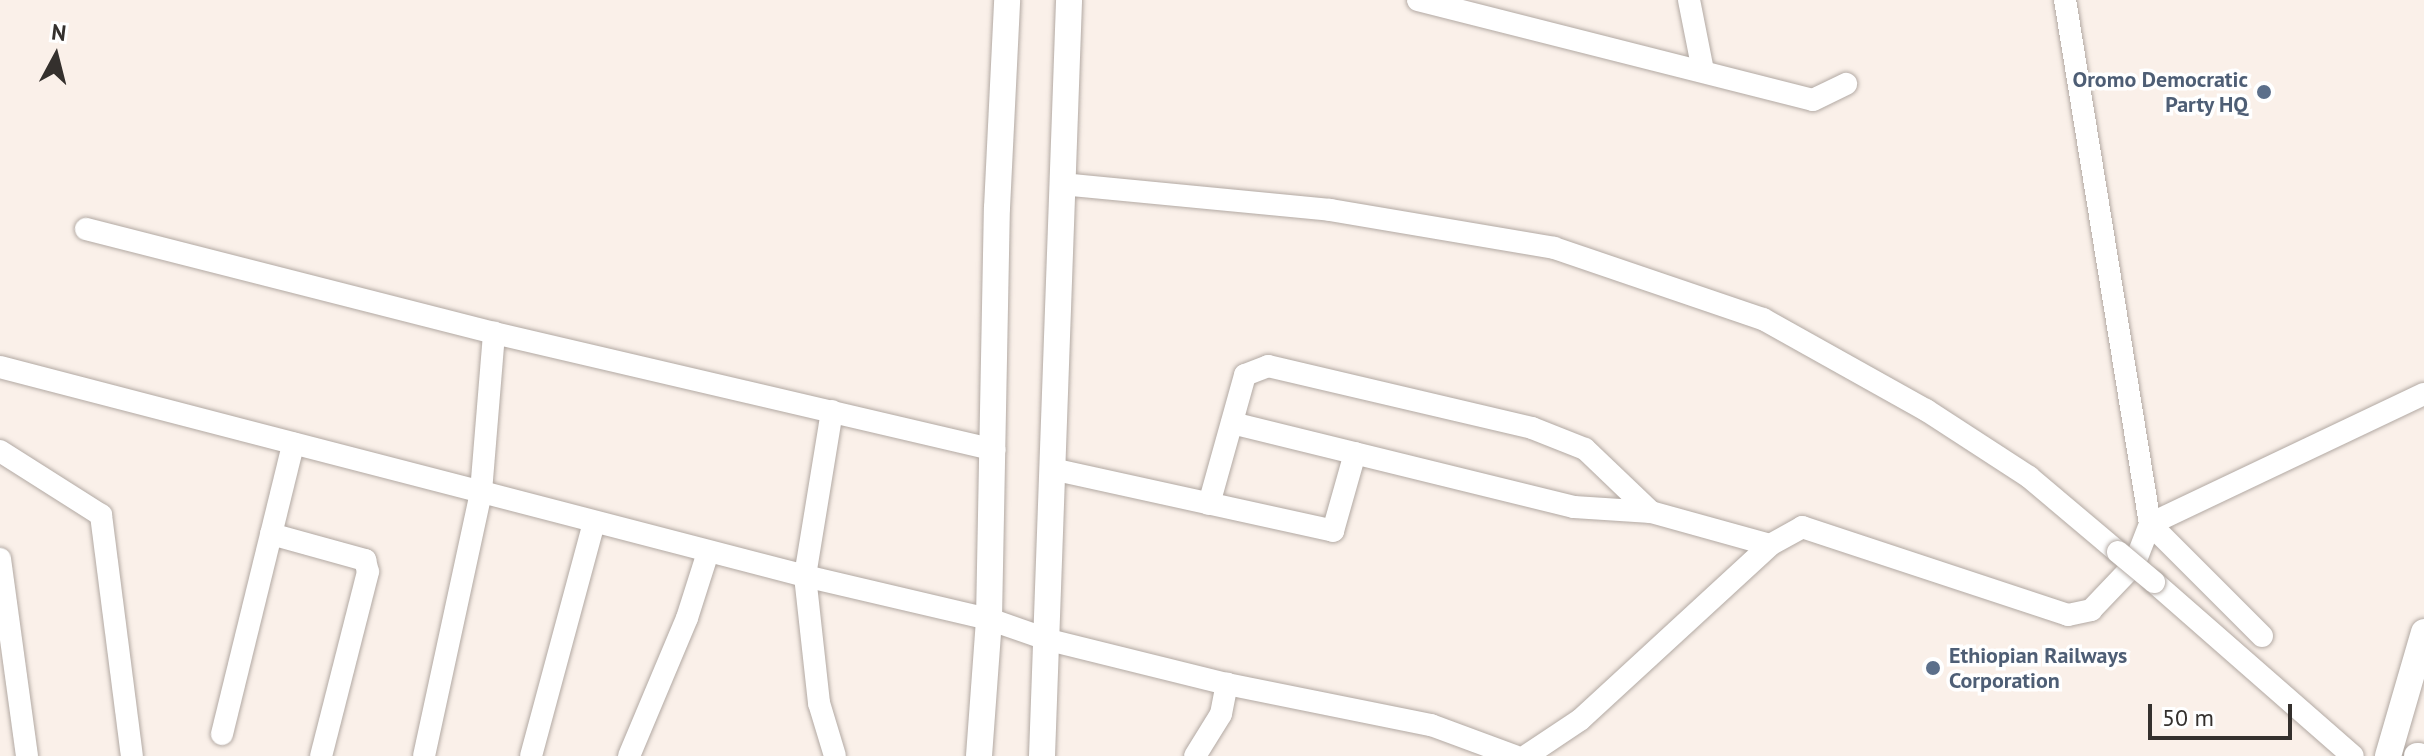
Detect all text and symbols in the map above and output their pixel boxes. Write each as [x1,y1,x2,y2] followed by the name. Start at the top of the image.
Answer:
[16,16,96,96] north arrow
[50,17,68,47] text: N
[2072,66,2248,118] place label: Oromo Democratic Party HQ
[2255,83,2273,101] marker: Oromo Democratic Party HQ
[1949,642,2127,694] place label: Ethiopian Railways Corporation
[1924,659,1942,677] marker: Ethiopian Railways Corporation
[2152,688,2296,738] scale bar
[2162,702,2214,733] text: 50 m

